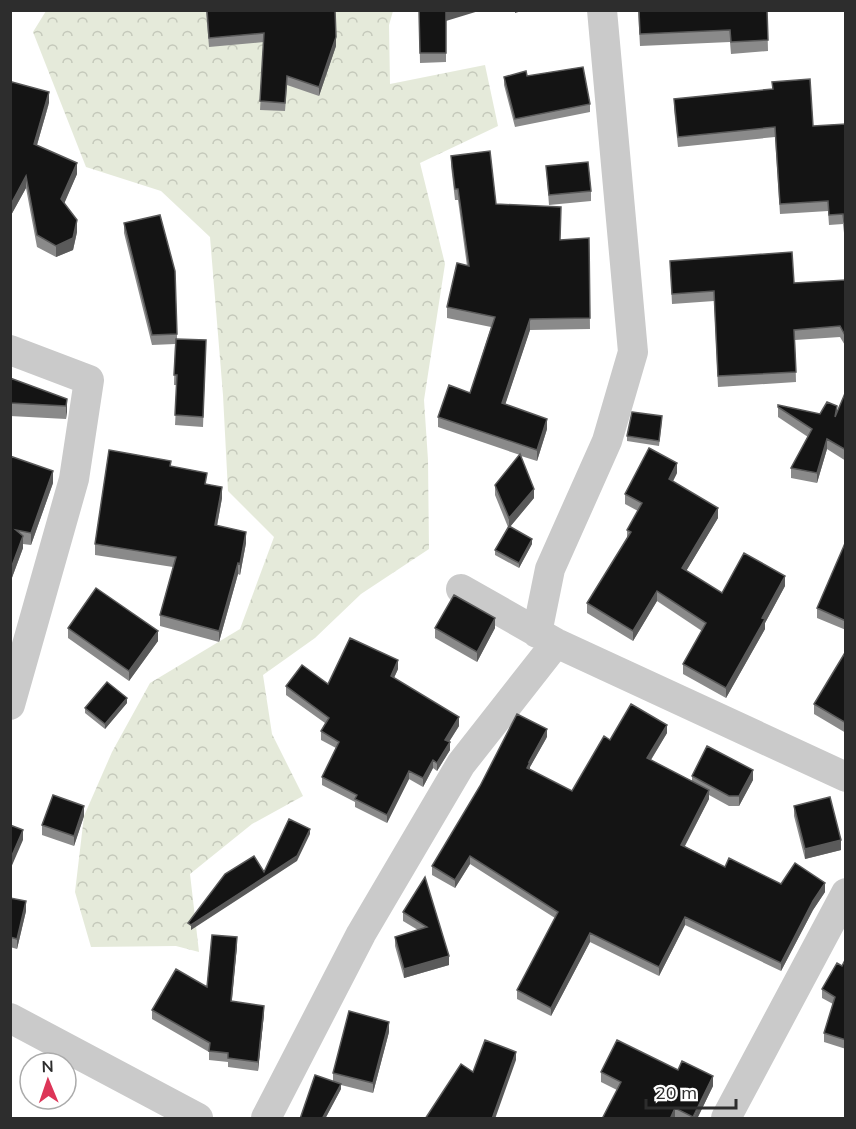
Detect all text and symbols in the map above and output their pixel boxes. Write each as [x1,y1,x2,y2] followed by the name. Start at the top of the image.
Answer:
[18,1051,78,1111] north arrow
[41,1056,54,1076] text: N
[646,1072,736,1110] scale bar
[655,1081,697,1104] text: 20 m

